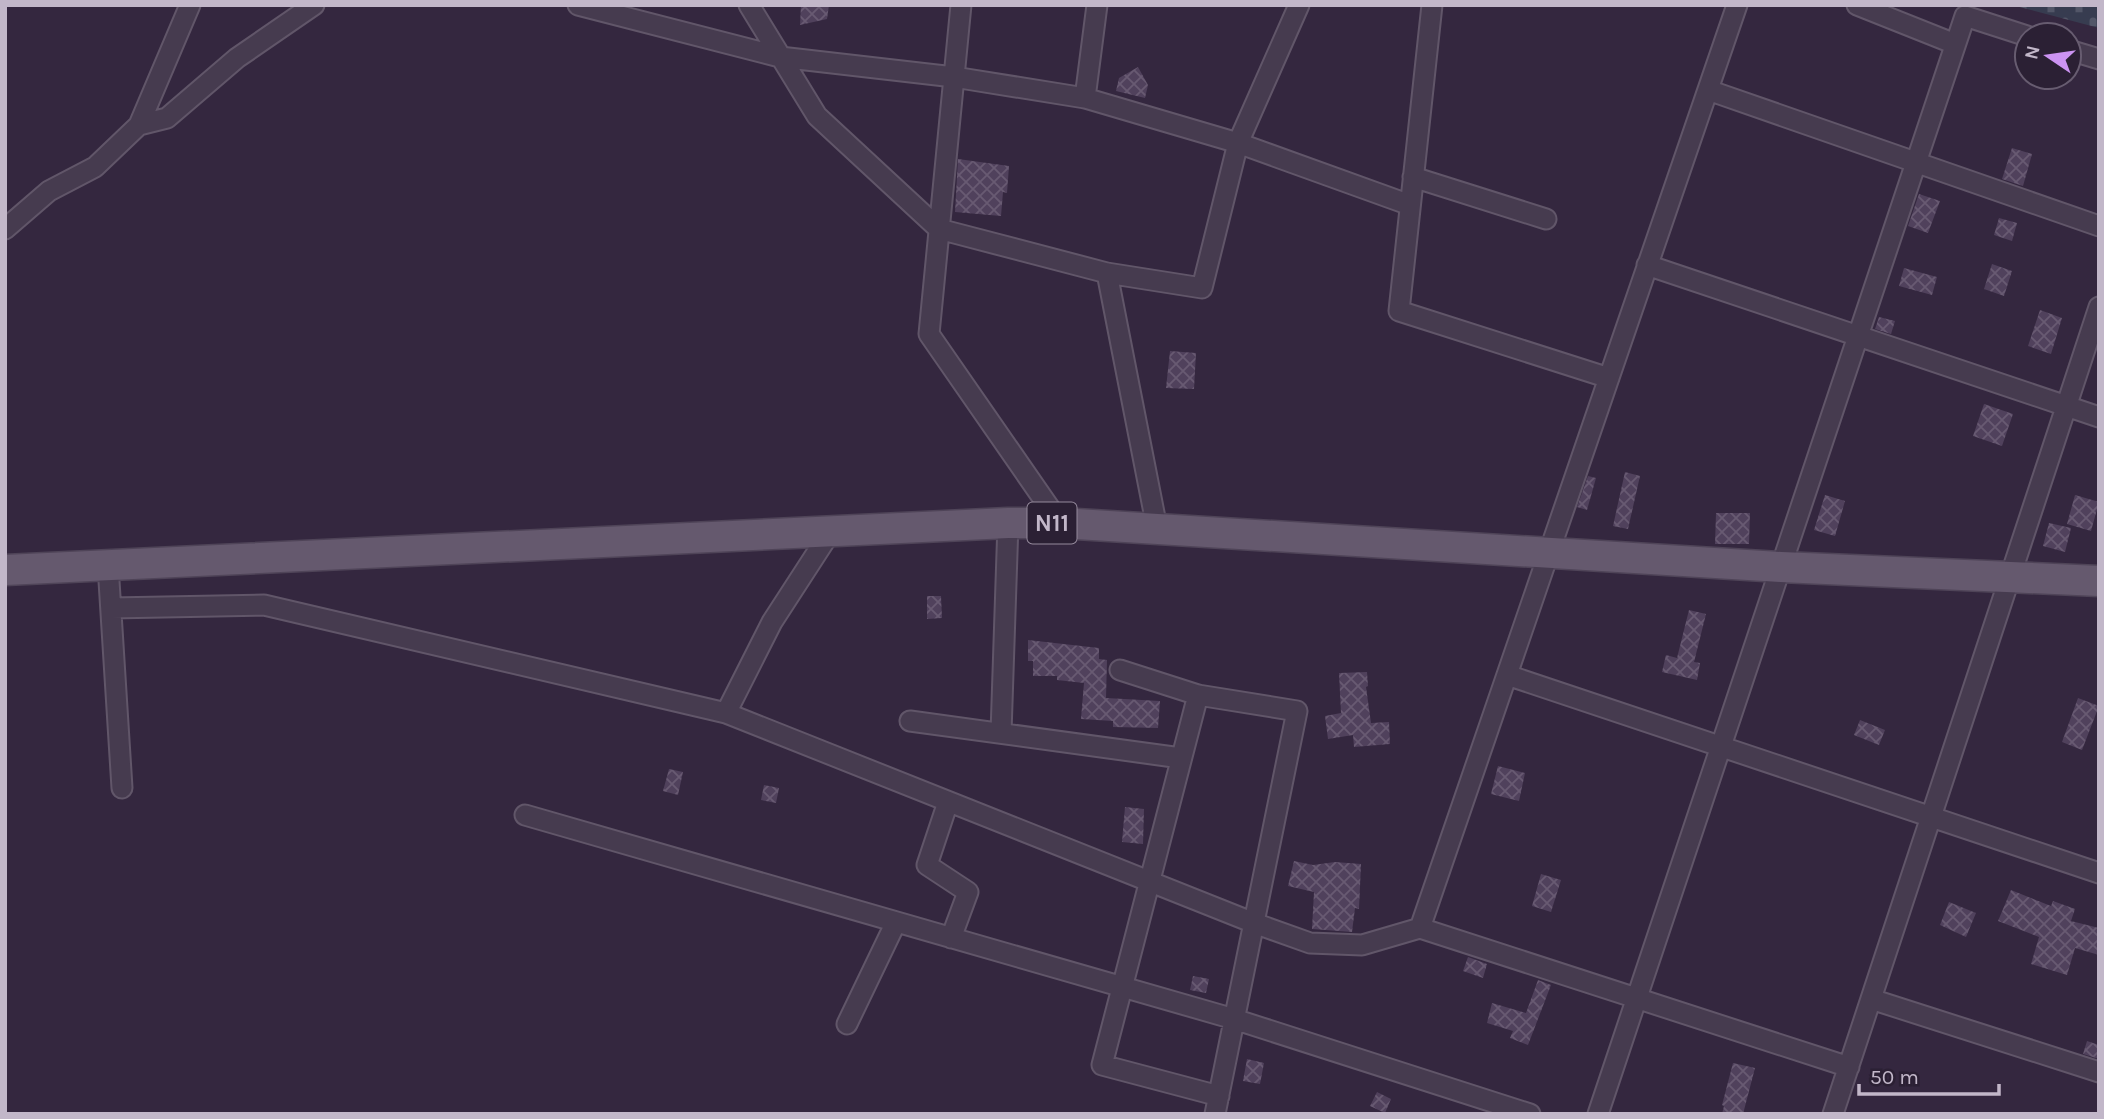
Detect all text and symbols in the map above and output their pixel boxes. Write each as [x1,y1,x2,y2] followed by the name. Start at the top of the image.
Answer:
[2013,21,2083,91] north arrow
[2020,43,2045,62] text: N
[1028,502,1076,544] road number: N11
[1859,1052,1999,1096] scale bar
[1870,1065,1919,1089] text: 50 m

